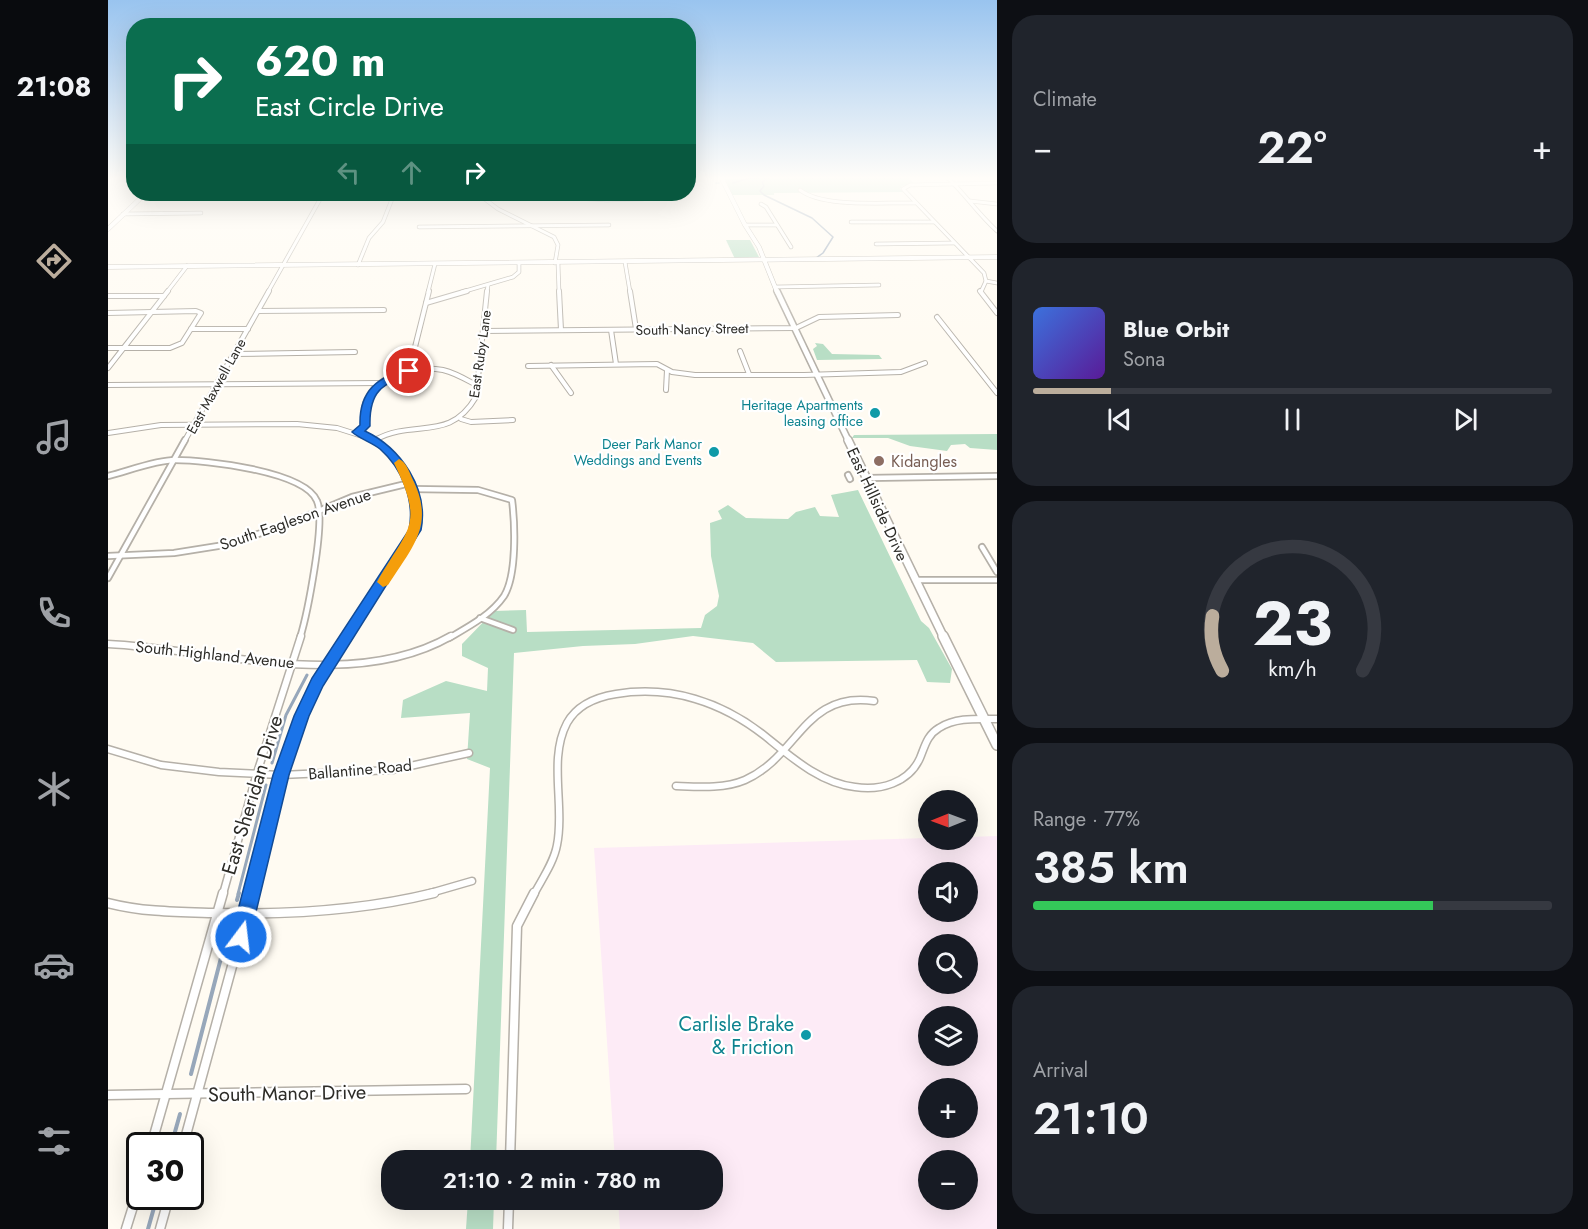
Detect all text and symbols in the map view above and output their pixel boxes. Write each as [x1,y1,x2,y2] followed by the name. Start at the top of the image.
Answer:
[255,31,386,92] text: 620 m
[156,42,234,120] icon: right
[17,67,91,106] text: 21:08
[1033,85,1097,114] text: Climate
[255,87,444,126] text: East Circle Drive
[1257,115,1327,180] text: 22°
[1033,124,1052,171] text: −
[1532,124,1552,171] text: +
[332,156,365,189] icon: left
[395,156,428,189] icon: ahead
[458,156,491,189] icon: right
[33,240,75,282] icon: directions
[464,309,496,399] street label: East Ruby Lane
[1123,313,1229,345] text: Blue Orbit
[635,318,749,340] street label: South Nancy Street
[181,335,251,437] street label: East Maxwell Lane
[383,345,434,396] pin
[1123,345,1165,374] text: Sona
[392,354,425,387] icon: arrive
[741,395,863,431] place label: Heritage Apartments leasing office
[1103,403,1136,436] icon: previous
[1276,403,1309,436] icon: pause
[1449,403,1482,436] icon: next
[868,406,882,420] marker: Heritage Apartments leasing office
[33,416,75,458] icon: music
[574,434,702,470] place label: Deer Park Manor Weddings and Events
[841,444,914,565] street label: East Hillside Drive
[707,445,721,459] marker: Deer Park Manor Weddings and Events
[891,450,957,473] place label: Kidangles
[872,454,886,468] marker: Kidangles
[216,483,374,556] street label: South Eagleson Avenue
[1253,579,1332,669] text: 23
[33,592,75,634] icon: phone
[134,635,296,674] street label: South Highland Avenue
[1268,654,1317,685] text: km/h
[214,712,291,878] street label: East Sheridan Drive
[307,754,413,785] street label: Ballantine Road
[33,768,75,810] icon: climate
[918,790,978,850] north arrow
[918,790,978,1210] map controls
[1033,805,1140,834] text: Range · 77%
[1033,835,1189,900] text: 385 km
[918,862,978,922] button: sound
[209,905,273,969] position arrow
[918,934,978,994] button: search
[33,944,75,986] icon: car
[918,1006,978,1066] button: layers
[679,1010,794,1062] place label: Carlisle Brake & Friction
[799,1028,813,1042] marker: Carlisle Brake & Friction
[1033,1056,1088,1085] text: Arrival
[208,1078,366,1109] street label: South Manor Drive
[918,1078,978,1138] button: +
[1033,1086,1149,1151] text: 21:10
[33,1120,75,1162] icon: filters
[126,1132,204,1210] speed limit sign: 30
[918,1150,978,1210] button: −
[443,1164,661,1196] text: 21:10 · 2 min · 780 m

